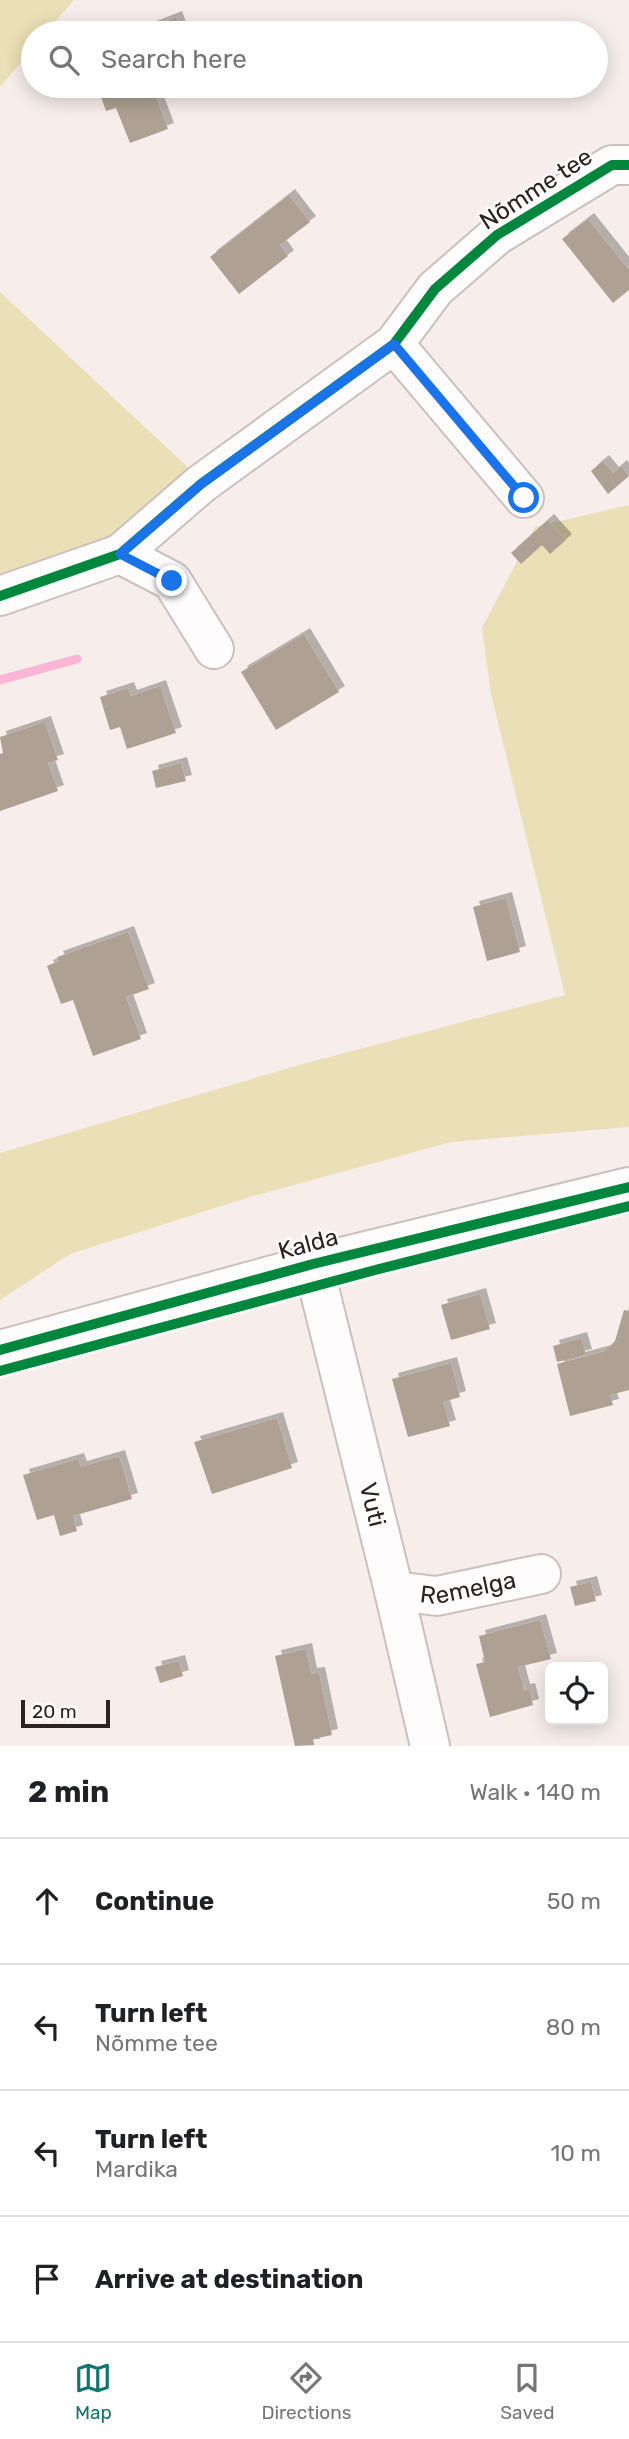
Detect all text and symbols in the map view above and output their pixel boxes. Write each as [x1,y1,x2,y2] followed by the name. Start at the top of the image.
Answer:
[21,21,608,98] search box
[45,41,83,79] icon: search
[101,44,247,75] text: Search here
[475,142,597,236] street label: Nõmme tee
[508,482,539,513] route start
[156,565,187,596] route end
[275,1223,341,1265] street label: Kalda
[354,1480,392,1530] street label: Vuti
[419,1566,518,1610] street label: Remelga
[545,1662,608,1725] map controls
[545,1662,608,1725] button: locate
[21,1697,110,1729] scale bar
[32,1700,77,1723] text: 20 m
[28,1774,109,1810] text: 2 min
[469,1778,601,1806] text: Walk · 140 m
[28,1882,66,1920] icon: ahead
[95,1886,214,1917] text: Continue
[547,1887,601,1915] text: 50 m
[95,1998,207,2029] text: Turn left
[28,2008,66,2046] icon: left
[546,2013,601,2041] text: 80 m
[95,2029,218,2057] text: Nõmme tee
[95,2124,207,2155] text: Turn left
[28,2134,66,2172] icon: left
[550,2139,601,2167] text: 10 m
[95,2155,178,2183] text: Mardika
[28,2260,66,2298] icon: arrive
[95,2264,363,2295] text: Arrive at destination
[74,2359,112,2424] tab: Map
[261,2359,351,2424] tab: Directions
[500,2359,555,2424] tab: Saved

